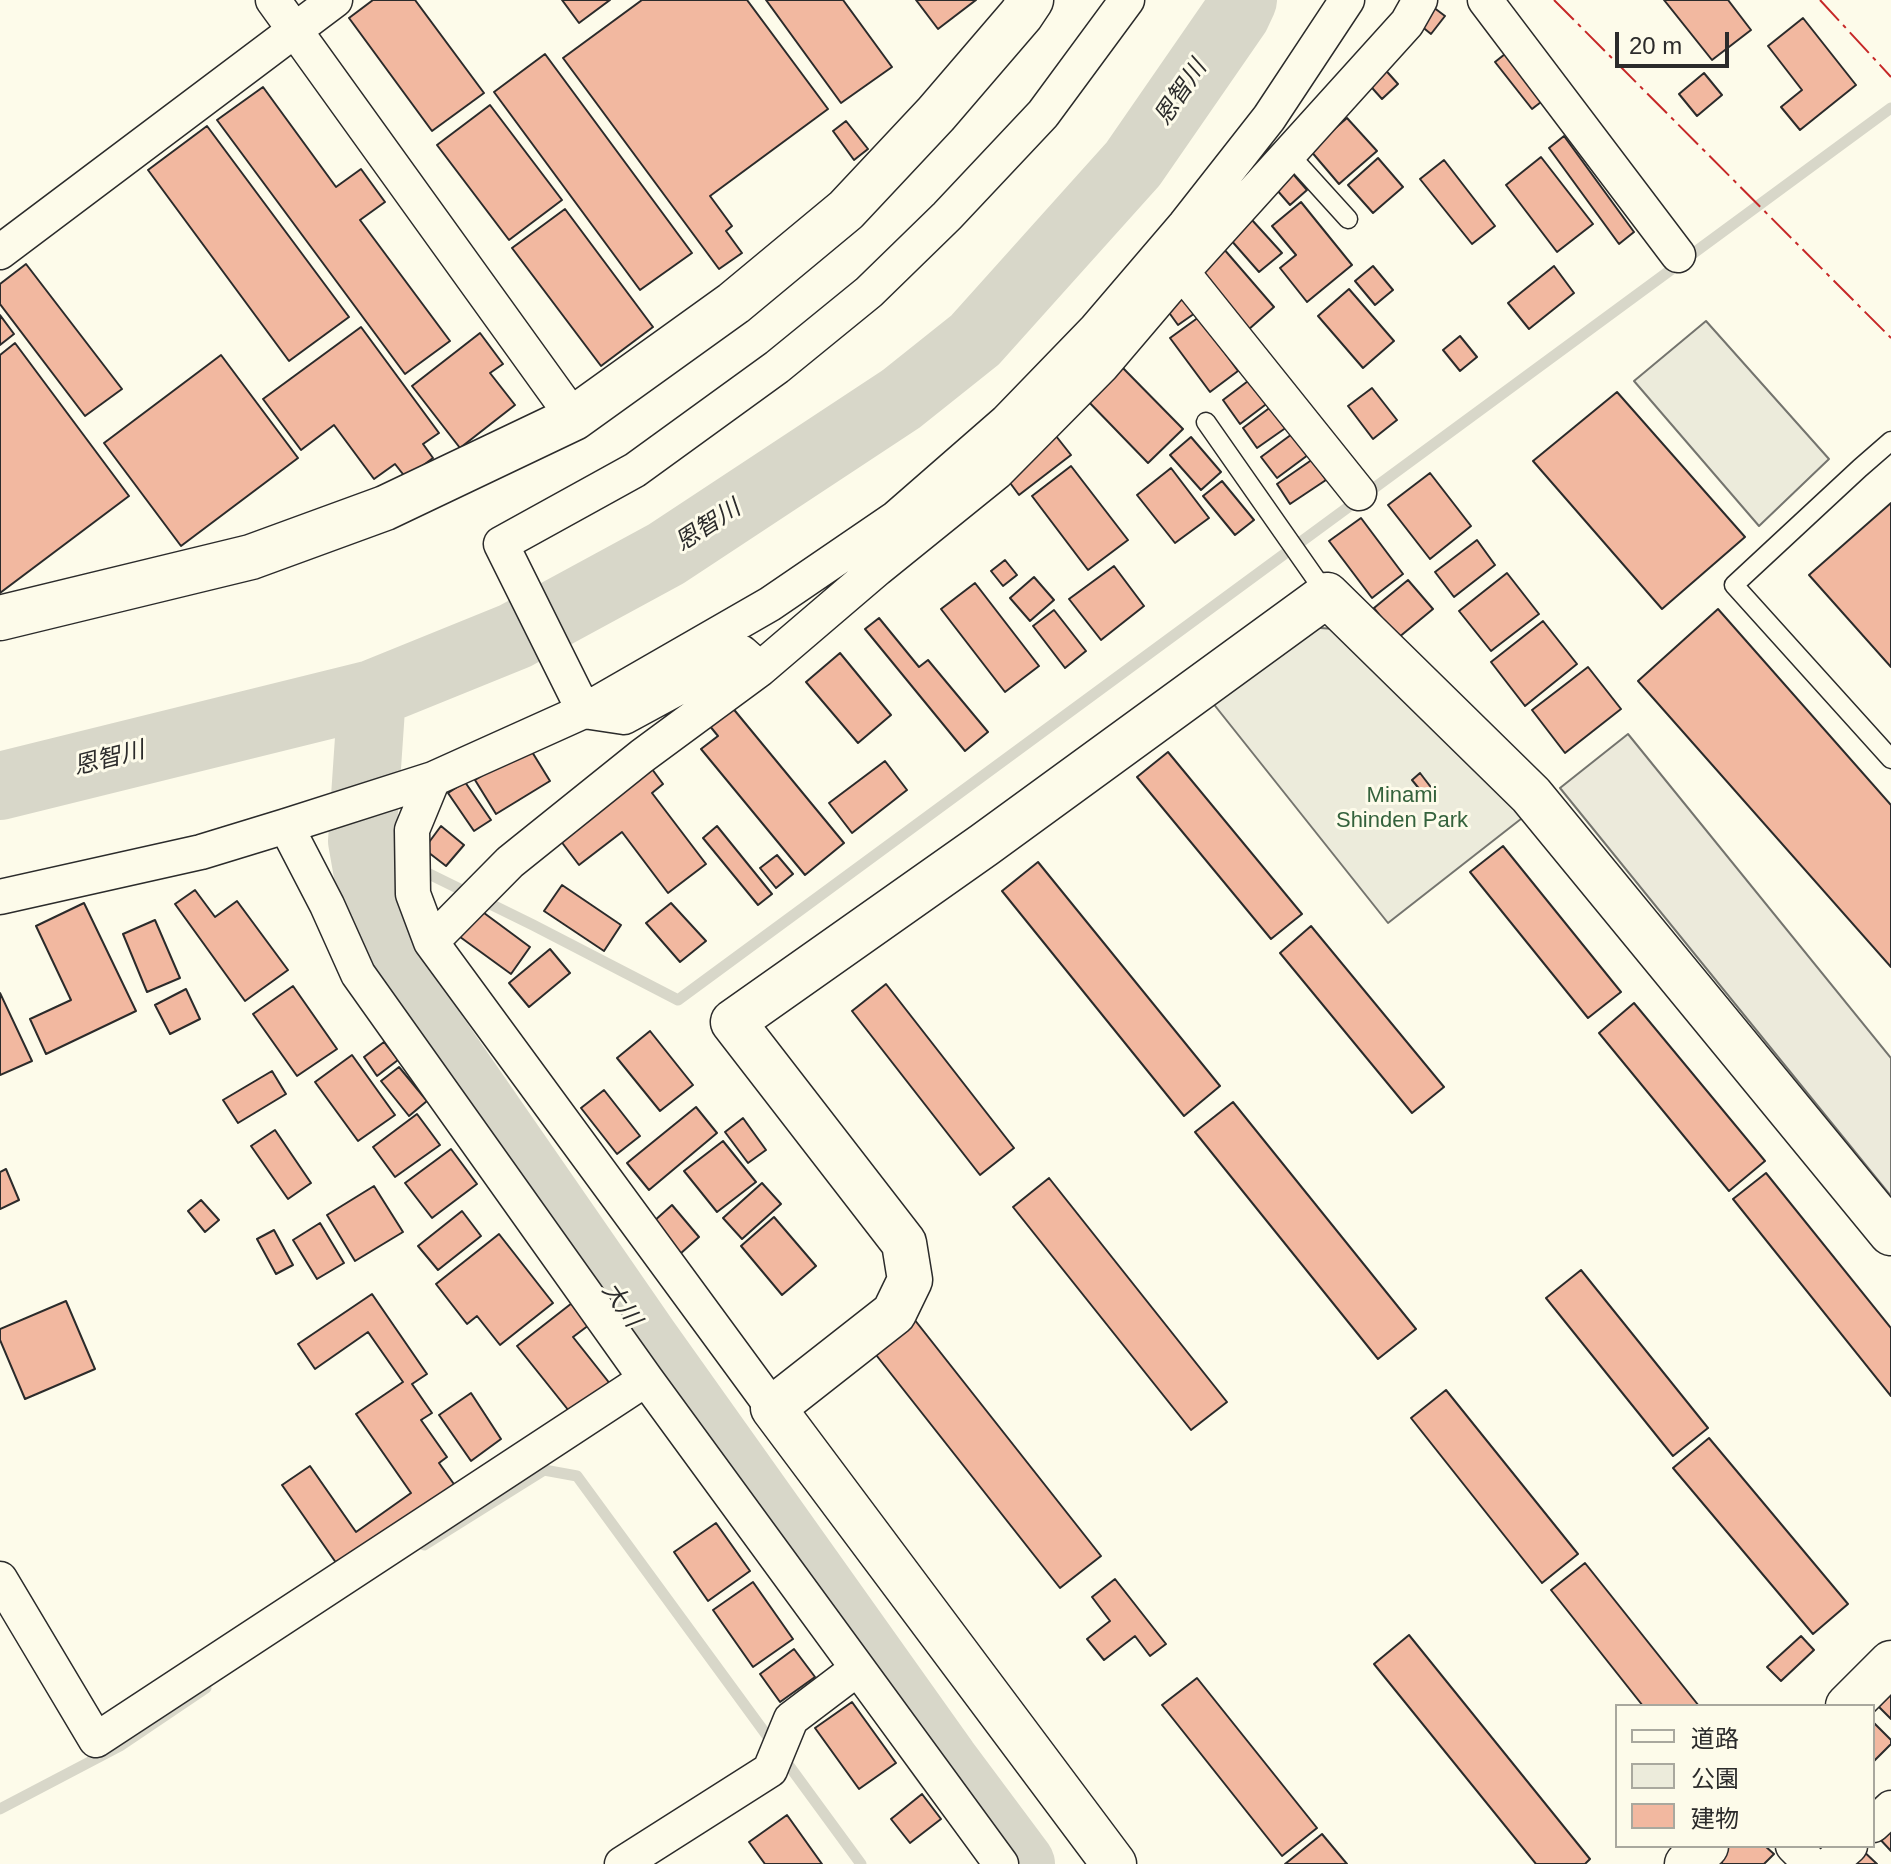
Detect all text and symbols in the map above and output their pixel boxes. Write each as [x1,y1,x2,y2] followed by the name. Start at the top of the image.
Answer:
[1619,16,1733,66] scale bar
[1629,32,1682,59] text: 20 m
[1149,55,1213,131] water label: 恩智川
[670,494,746,558] water label: 恩智川
[71,736,147,782] water label: 恩智川
[1336,783,1468,834] park label: Minami Shinden Park
[595,1277,647,1333] water label: 大川
[1615,1704,1875,1848] legend
[1691,1725,1739,1752] text: 道路
[1691,1765,1739,1792] text: 公園
[1691,1805,1739,1832] text: 建物

